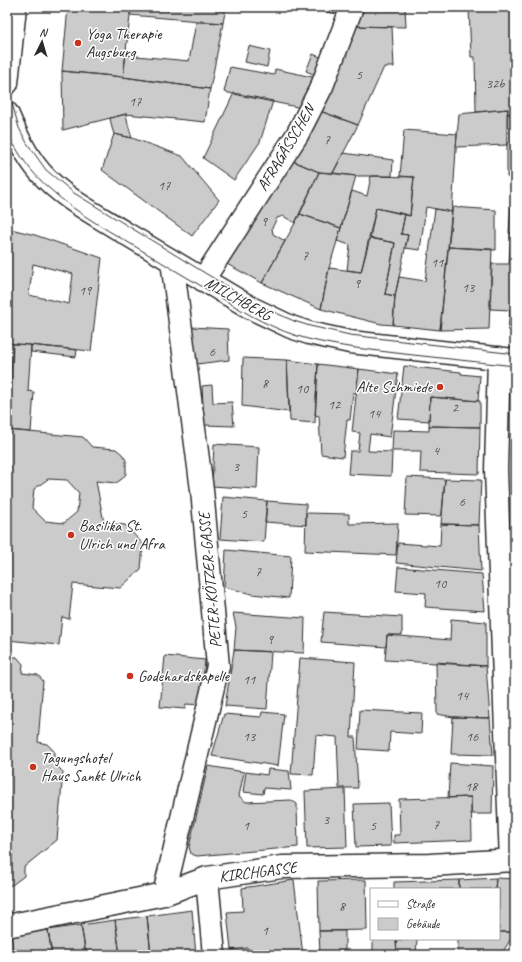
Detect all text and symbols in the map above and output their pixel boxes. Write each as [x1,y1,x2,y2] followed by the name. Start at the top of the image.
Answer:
[22,22,62,62] north arrow
[86,24,163,62] place label: Yoga Therapie Augsburg
[39,25,49,39] text: N
[73,38,83,48] marker: Yoga Therapie Augsburg
[356,66,363,83] house number: 5
[486,75,505,92] house number: 32b
[129,93,142,110] house number: 17
[252,99,321,195] street label: AFRAGÄSSCHEN
[324,131,331,148] house number: 7
[158,177,171,194] house number: 17
[261,213,269,230] house number: 9
[302,247,309,264] house number: 7
[431,254,444,271] house number: 11
[201,273,277,327] street label: MILCHBERG
[354,275,362,292] house number: 9
[462,279,476,296] house number: 13
[79,282,93,299] house number: 19
[209,343,216,360] house number: 6
[262,375,270,392] house number: 8
[356,377,434,397] place label: Alte Schmiede
[296,380,310,397] house number: 10
[435,382,445,392] marker: Alte Schmiede
[328,396,342,413] house number: 12
[452,399,460,416] house number: 2
[368,405,382,422] house number: 14
[433,442,441,459] house number: 4
[233,458,241,475] house number: 3
[459,493,466,510] house number: 6
[241,505,248,522] house number: 5
[194,509,226,649] street label: PETER-KÖTZER-GASSE
[79,516,166,554] place label: Basilika St. Ulrich und Afra
[66,530,76,540] marker: Basilika St. Ulrich und Afra
[255,563,262,580] house number: 7
[434,575,448,592] house number: 10
[267,631,275,648] house number: 9
[138,666,231,686] place label: Godehardskapelle
[125,671,135,681] marker: Godehardskapelle
[243,671,256,688] house number: 11
[456,687,470,704] house number: 14
[243,728,257,745] house number: 13
[466,728,479,745] house number: 16
[41,748,142,786] place label: Tagungshotel Haus Sankt Ulrich
[28,762,38,772] marker: Tagungshotel Haus Sankt Ulrich
[465,778,479,795] house number: 18
[323,811,331,828] house number: 3
[433,816,440,833] house number: 7
[243,817,250,834] house number: 1
[370,817,377,834] house number: 5
[218,857,300,887] street label: KIRCHGASSE
[370,888,500,940] legend
[406,896,435,912] text: Straße
[339,898,347,915] house number: 8
[406,916,440,932] text: Gebäude
[262,922,269,939] house number: 1

